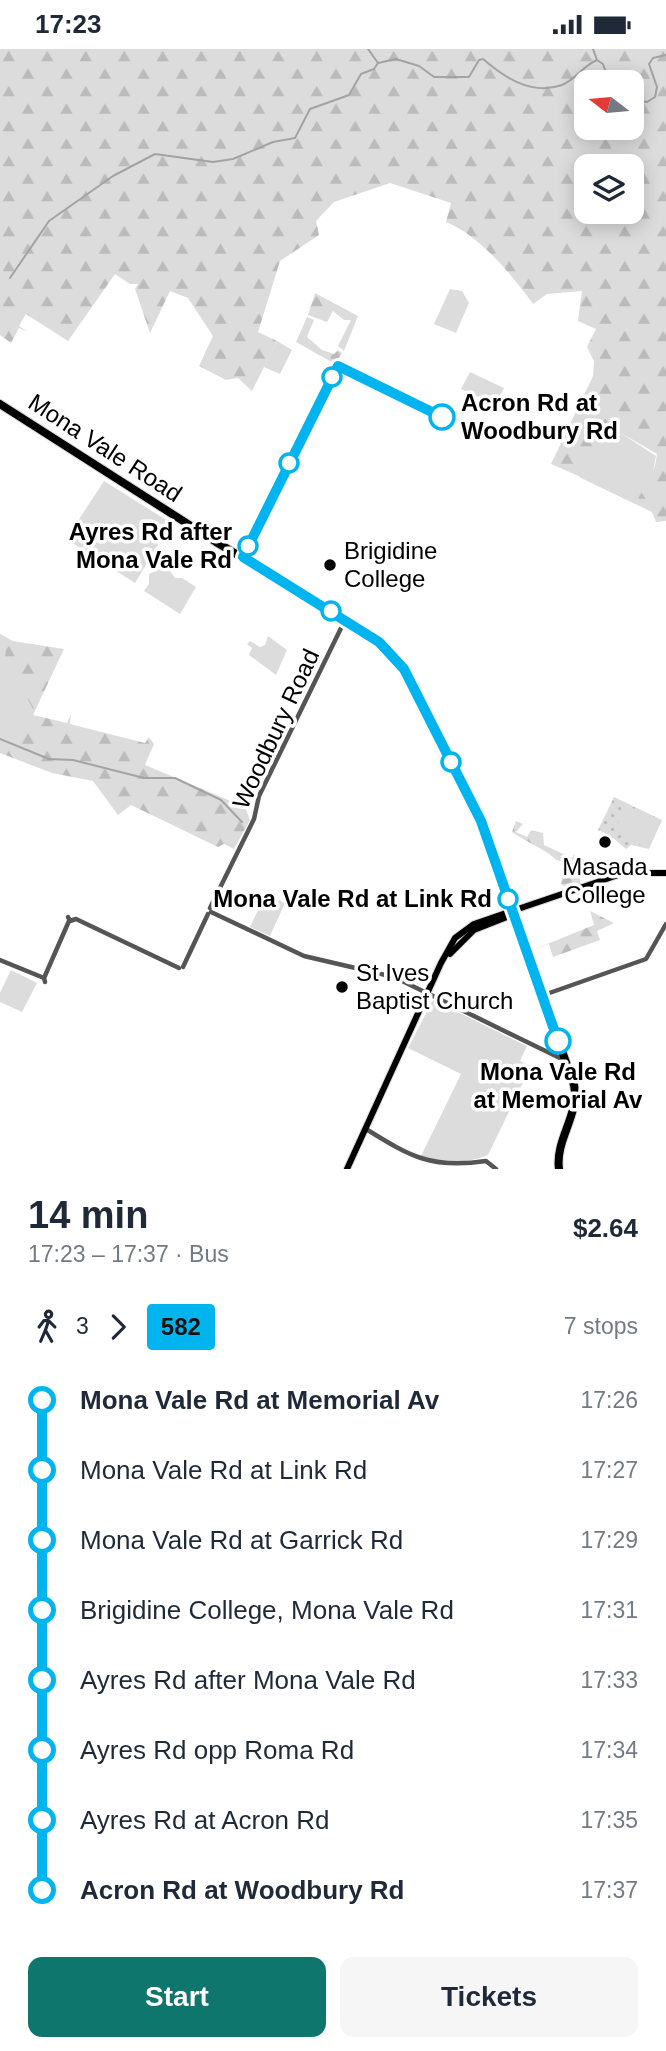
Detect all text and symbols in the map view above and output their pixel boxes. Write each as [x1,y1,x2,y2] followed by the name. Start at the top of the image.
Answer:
[35,9,102,39] text: 17:23
[574,70,644,140] north arrow
[574,70,644,224] map controls
[574,154,644,224] button: layers
[322,367,342,387] unlabelled marker
[24,388,187,507] street label: Mona Vale Road
[461,389,618,444] place label: Acron Rd at Woodbury Rd
[429,404,455,430] marker: Acron Rd at Woodbury Rd
[279,453,299,473] unlabelled marker
[69,518,232,573] place label: Ayres Rd after Mona Vale Rd
[238,536,258,556] marker: Ayres Rd after Mona Vale Rd
[344,537,437,592] place label: Brigidine College
[322,557,338,573] marker: Brigidine College
[321,601,341,621] unlabelled marker
[227,645,324,813] street label: Woodbury Road
[441,752,461,772] unlabelled marker
[597,834,613,850] marker: Masada College
[562,853,648,908] place label: Masada College
[213,885,492,912] place label: Mona Vale Rd at Link Rd
[498,889,518,909] marker: Mona Vale Rd at Link Rd
[356,959,513,1014] place label: St Ives Baptist Church
[334,979,350,995] marker: St Ives Baptist Church
[545,1028,571,1054] marker: Mona Vale Rd at Memorial Av
[474,1058,643,1113] place label: Mona Vale Rd at Memorial Av
[28,1194,148,1236] text: 14 min
[573,1213,638,1243] text: $2.64
[28,1241,229,1267] text: 17:23 – 17:37 · Bus
[28,1308,66,1346] icon: walk
[99,1308,137,1346] icon: forward
[76,1313,89,1339] text: 3
[161,1313,201,1340] text: 582
[564,1313,638,1339] text: 7 stops
[80,1385,439,1415] text: Mona Vale Rd at Memorial Av
[580,1387,638,1413] text: 17:26
[80,1455,367,1485] text: Mona Vale Rd at Link Rd
[580,1457,638,1483] text: 17:27
[80,1525,403,1555] text: Mona Vale Rd at Garrick Rd
[580,1527,638,1553] text: 17:29
[80,1595,454,1625] text: Brigidine College, Mona Vale Rd
[580,1597,638,1623] text: 17:31
[80,1665,416,1695] text: Ayres Rd after Mona Vale Rd
[580,1667,638,1693] text: 17:33
[80,1735,354,1765] text: Ayres Rd opp Roma Rd
[580,1737,638,1763] text: 17:34
[80,1805,330,1835] text: Ayres Rd at Acron Rd
[580,1807,638,1833] text: 17:35
[80,1875,405,1905] text: Acron Rd at Woodbury Rd
[580,1877,638,1903] text: 17:37
[28,1957,326,2037] button: Start
[340,1957,638,2037] button: Tickets

